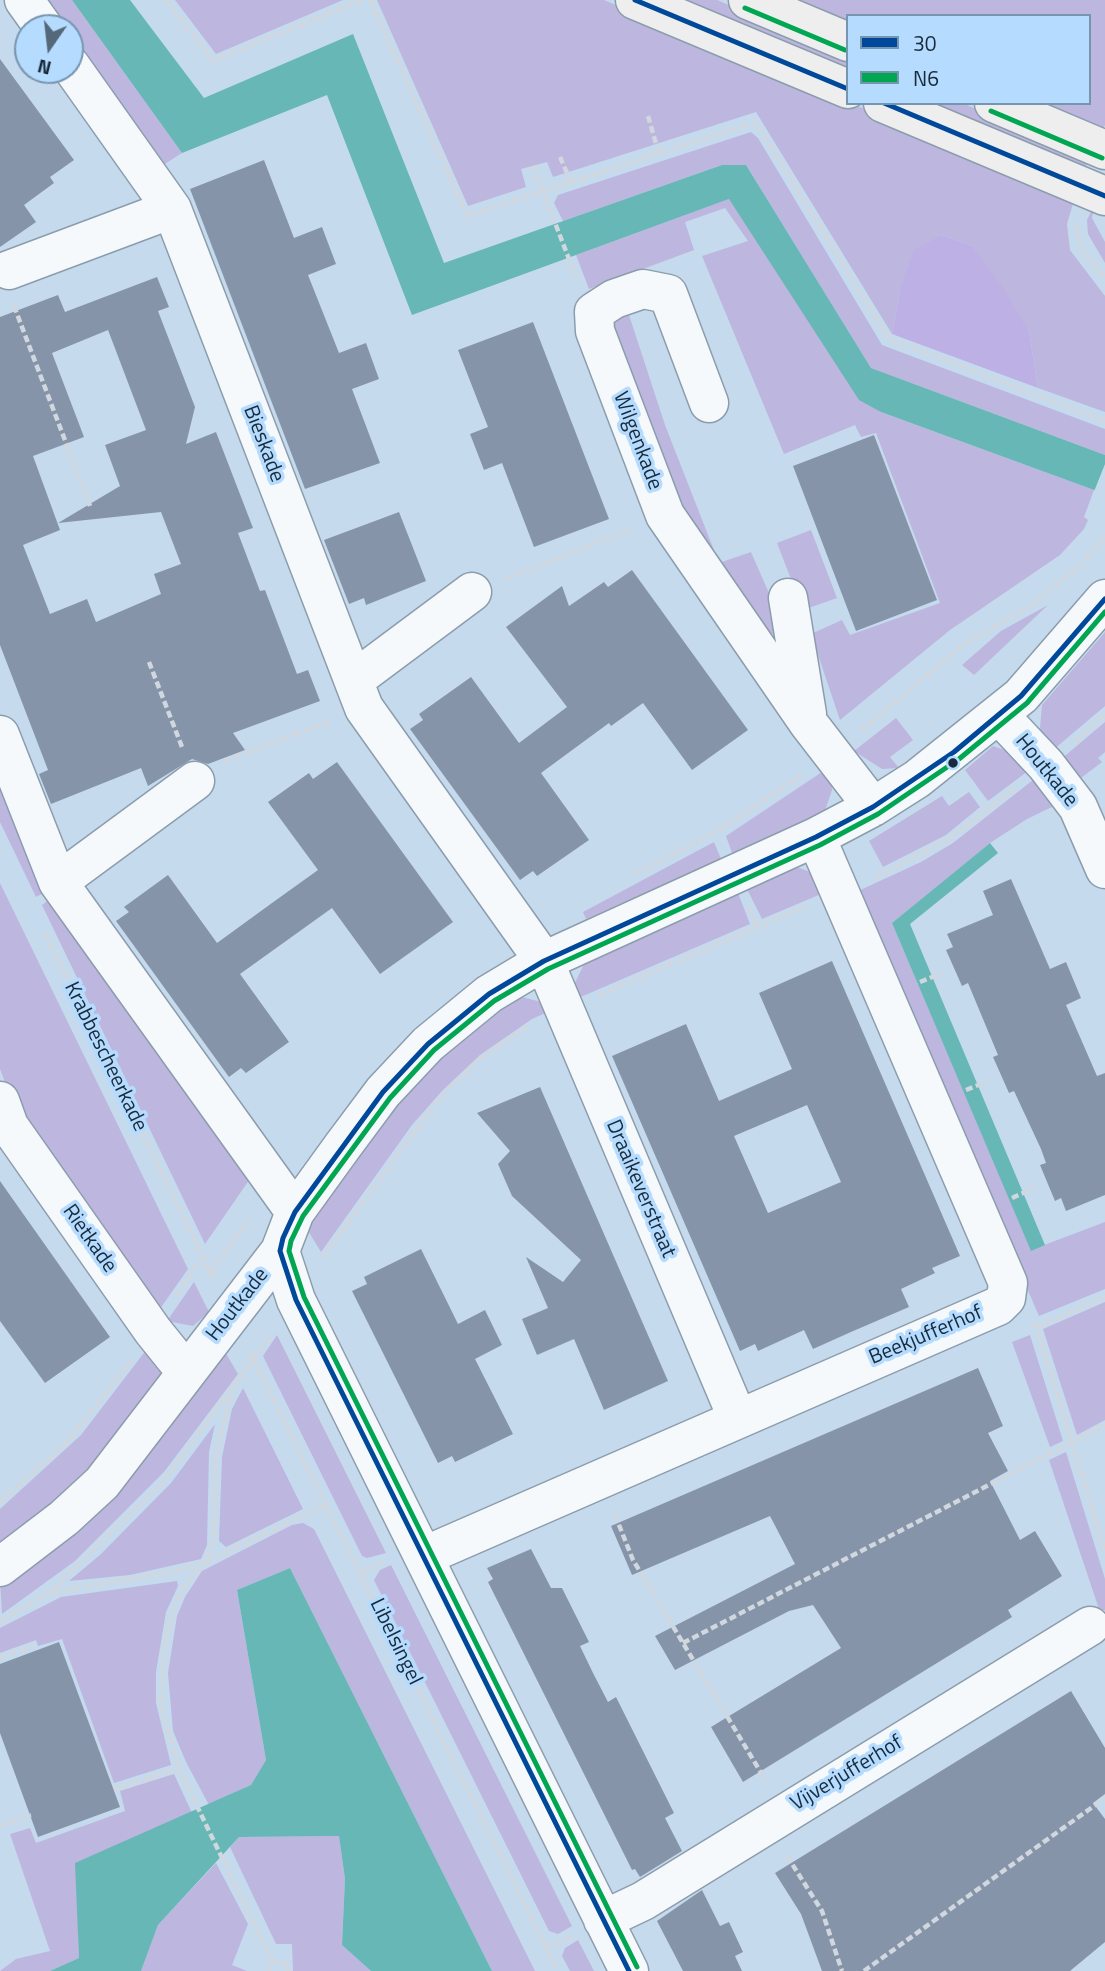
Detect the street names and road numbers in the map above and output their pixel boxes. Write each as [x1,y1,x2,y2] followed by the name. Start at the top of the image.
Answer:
[607,388,667,494] street label: Wilgenkade
[237,402,289,486] street label: Bieskade
[1009,730,1083,812] street label: Houtkade
[58,978,152,1136] street label: Krabbescheerkade
[600,1116,680,1262] street label: Draaikeverstraat
[56,1200,122,1278] street label: Rietkade
[202,1263,274,1347] street label: Houtkade
[865,1301,987,1371] street label: Beekjufferhof
[363,1595,427,1689] street label: Libelsingel
[787,1731,907,1817] street label: Vijverjufferhof

